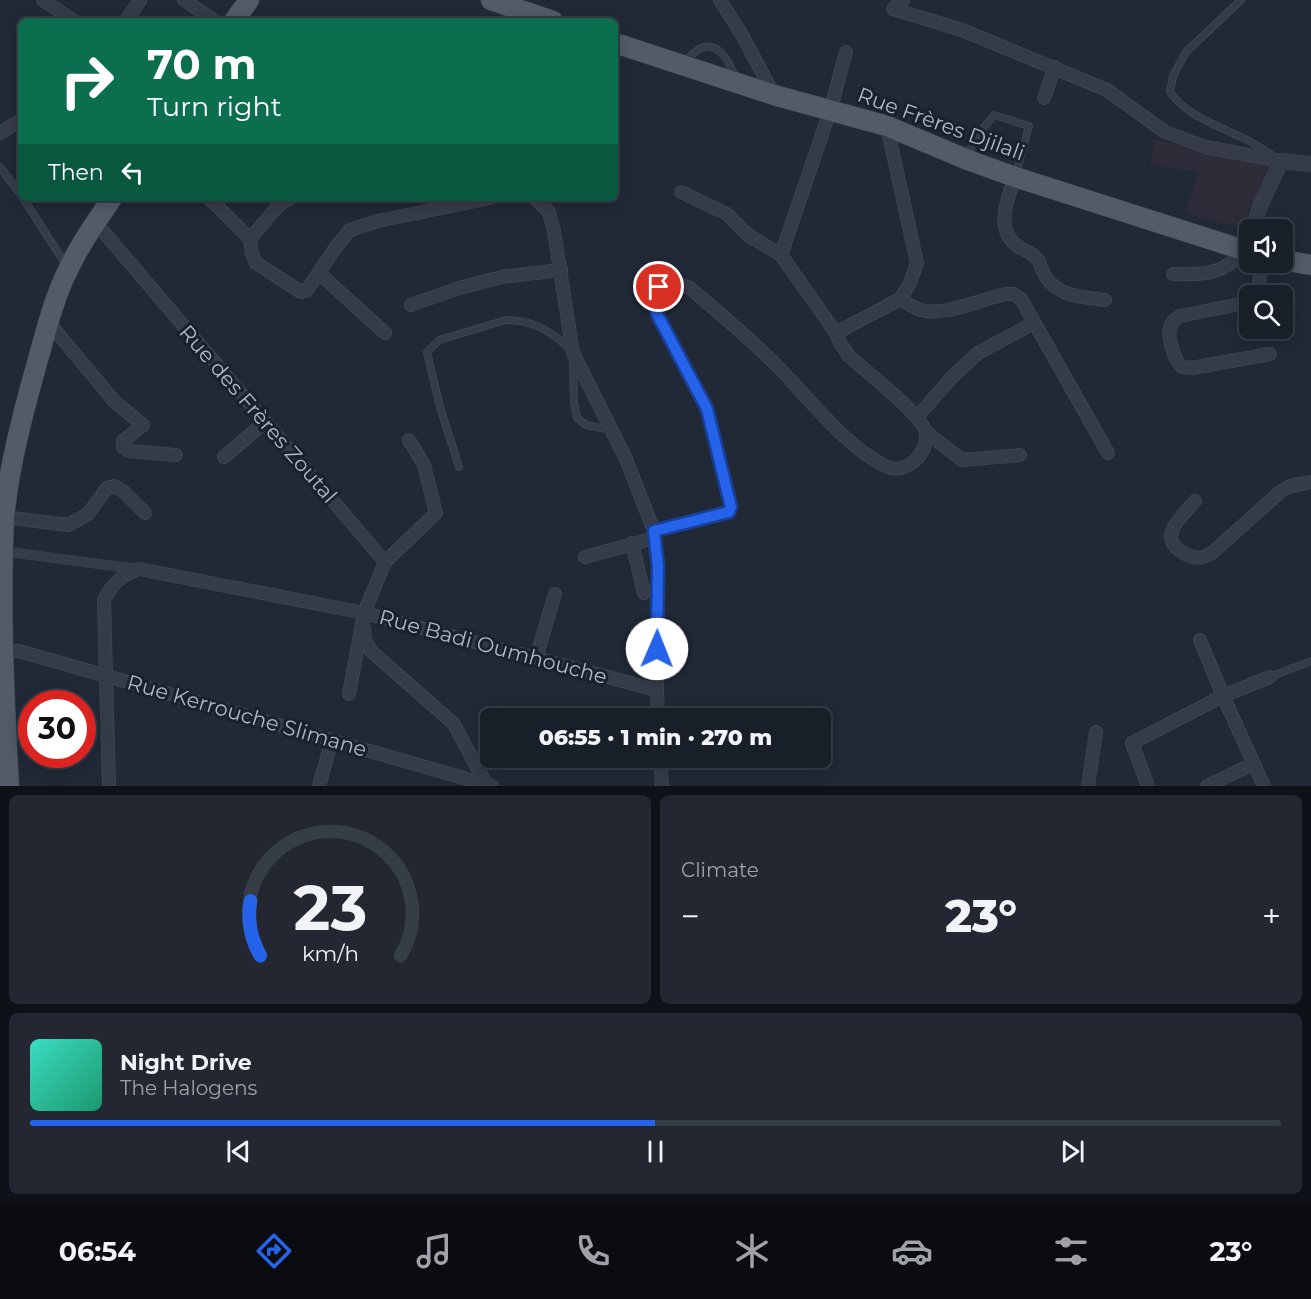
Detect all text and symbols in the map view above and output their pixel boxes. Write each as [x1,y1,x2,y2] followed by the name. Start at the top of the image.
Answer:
[147,38,257,90] text: 70 m
[48,42,126,120] icon: right
[854,82,1028,165] street label: Rue Frères Djilali
[147,90,282,123] text: Turn right
[116,156,149,189] icon: left
[48,159,104,186] text: Then
[1239,219,1293,339] map controls
[1239,219,1293,273] button: sound
[633,261,684,312] pin
[642,270,675,303] icon: arrive
[1239,285,1293,339] button: search
[174,320,342,508] street label: Rue des Frères Zoutal
[376,604,610,689] street label: Rue Badi Oumhouche
[625,617,689,681] position arrow
[124,669,370,762] street label: Rue Kerrouche Slimane
[18,690,96,768] speed limit sign: 30
[539,724,772,751] text: 06:55 · 1 min · 270 m
[681,858,759,882] text: Climate
[293,870,367,946] text: 23
[945,888,1017,943] text: 23°
[681,896,700,936] text: −
[1262,896,1281,936] text: +
[301,941,359,967] text: km/h
[120,1049,252,1076] text: Night Drive
[120,1076,257,1100] text: The Halogens
[222,1135,255,1168] icon: previous
[639,1135,672,1168] icon: pause
[1056,1135,1089,1168] icon: next
[253,1230,295,1272] icon: directions
[413,1230,455,1272] icon: music
[572,1230,614,1272] icon: phone
[731,1230,773,1272] icon: climate
[891,1230,933,1272] icon: car
[1050,1230,1092,1272] icon: filters
[59,1235,136,1268] text: 06:54
[1209,1235,1252,1268] text: 23°

